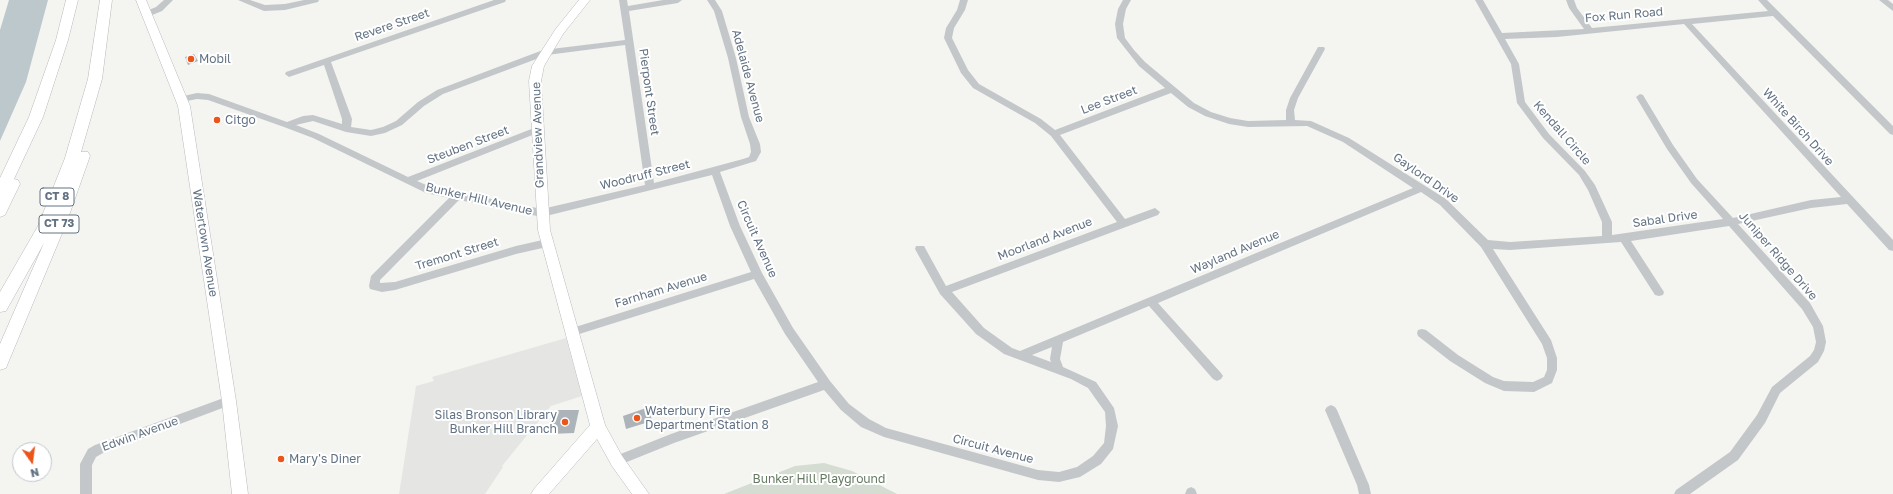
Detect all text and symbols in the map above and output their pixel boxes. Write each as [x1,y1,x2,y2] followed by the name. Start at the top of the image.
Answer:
[1584,4,1664,26] street label: Fox Run Road
[353,5,431,45] street label: Revere Street
[729,28,767,124] street label: Adelaide Avenue
[636,47,662,137] street label: Pierpont Street
[199,52,231,66] place label: Mobil
[186,54,196,64] marker: Mobil
[529,82,547,188] street label: Grandview Avenue
[1079,83,1139,117] street label: Lee Street
[1759,85,1837,169] street label: White Birch Drive
[1530,98,1594,168] street label: Kendall Circle
[225,113,256,127] place label: Citgo
[212,115,222,125] marker: Citgo
[425,123,511,167] street label: Steuben Street
[1390,150,1462,206] street label: Gaylord Drive
[599,157,691,193] street label: Woodruff Street
[424,180,534,218] street label: Bunker Hill Avenue
[40,188,74,206] road number: CT 8
[189,188,221,298] street label: Watertown Avenue
[734,198,780,280] street label: Circuit Avenue
[1632,207,1698,231] street label: Sabal Drive
[1736,209,1820,303] street label: Juniper Ridge Drive
[996,214,1094,264] street label: Moorland Avenue
[39,215,79,233] road number: CT 73
[1188,227,1282,277] street label: Wayland Avenue
[414,235,500,273] street label: Tremont Street
[613,269,709,311] street label: Farnham Avenue
[645,404,769,432] place label: Waterbury Fire Department Station 8
[434,408,557,436] place label: Silas Bronson Library Bunker Hill Branch
[632,413,642,423] marker: Waterbury Fire Department Station 8
[100,414,180,454] street label: Edwin Avenue
[560,417,570,427] marker: Silas Bronson Library Bunker Hill Branch
[951,431,1035,467] street label: Circuit Avenue
[12,442,52,482] north arrow
[289,452,361,466] place label: Mary's Diner
[276,454,286,464] marker: Mary's Diner
[29,466,40,480] text: N
[753,472,885,486] park label: Bunker Hill Playground

